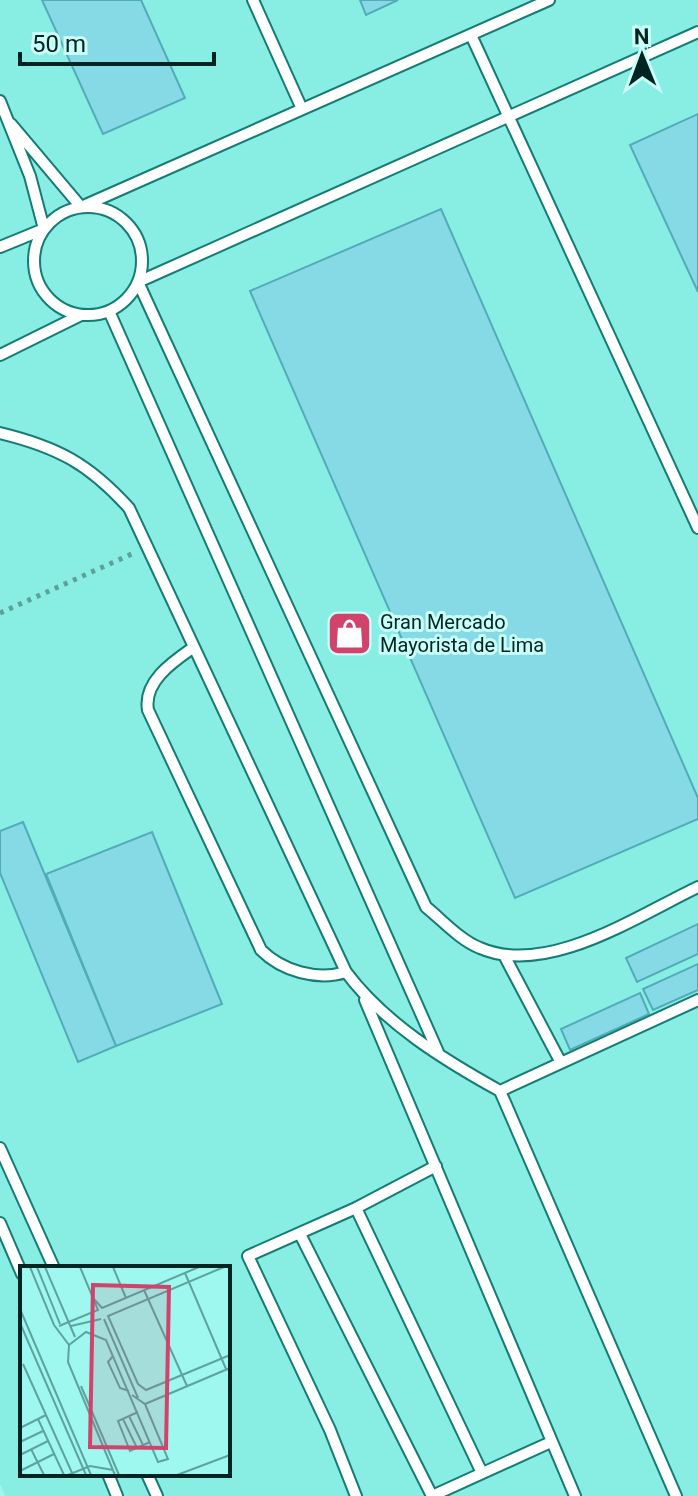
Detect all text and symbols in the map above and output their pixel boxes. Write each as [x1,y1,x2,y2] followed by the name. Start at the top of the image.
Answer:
[20,16,214,66] scale bar
[602,16,682,96] north arrow
[634,24,650,49] text: N
[32,30,86,58] text: 50 m
[325,610,373,658] shop icon: Gran Mercado Mayorista de Lima
[380,610,544,657] place label: Gran Mercado Mayorista de Lima
[20,1266,230,1476] inset map

